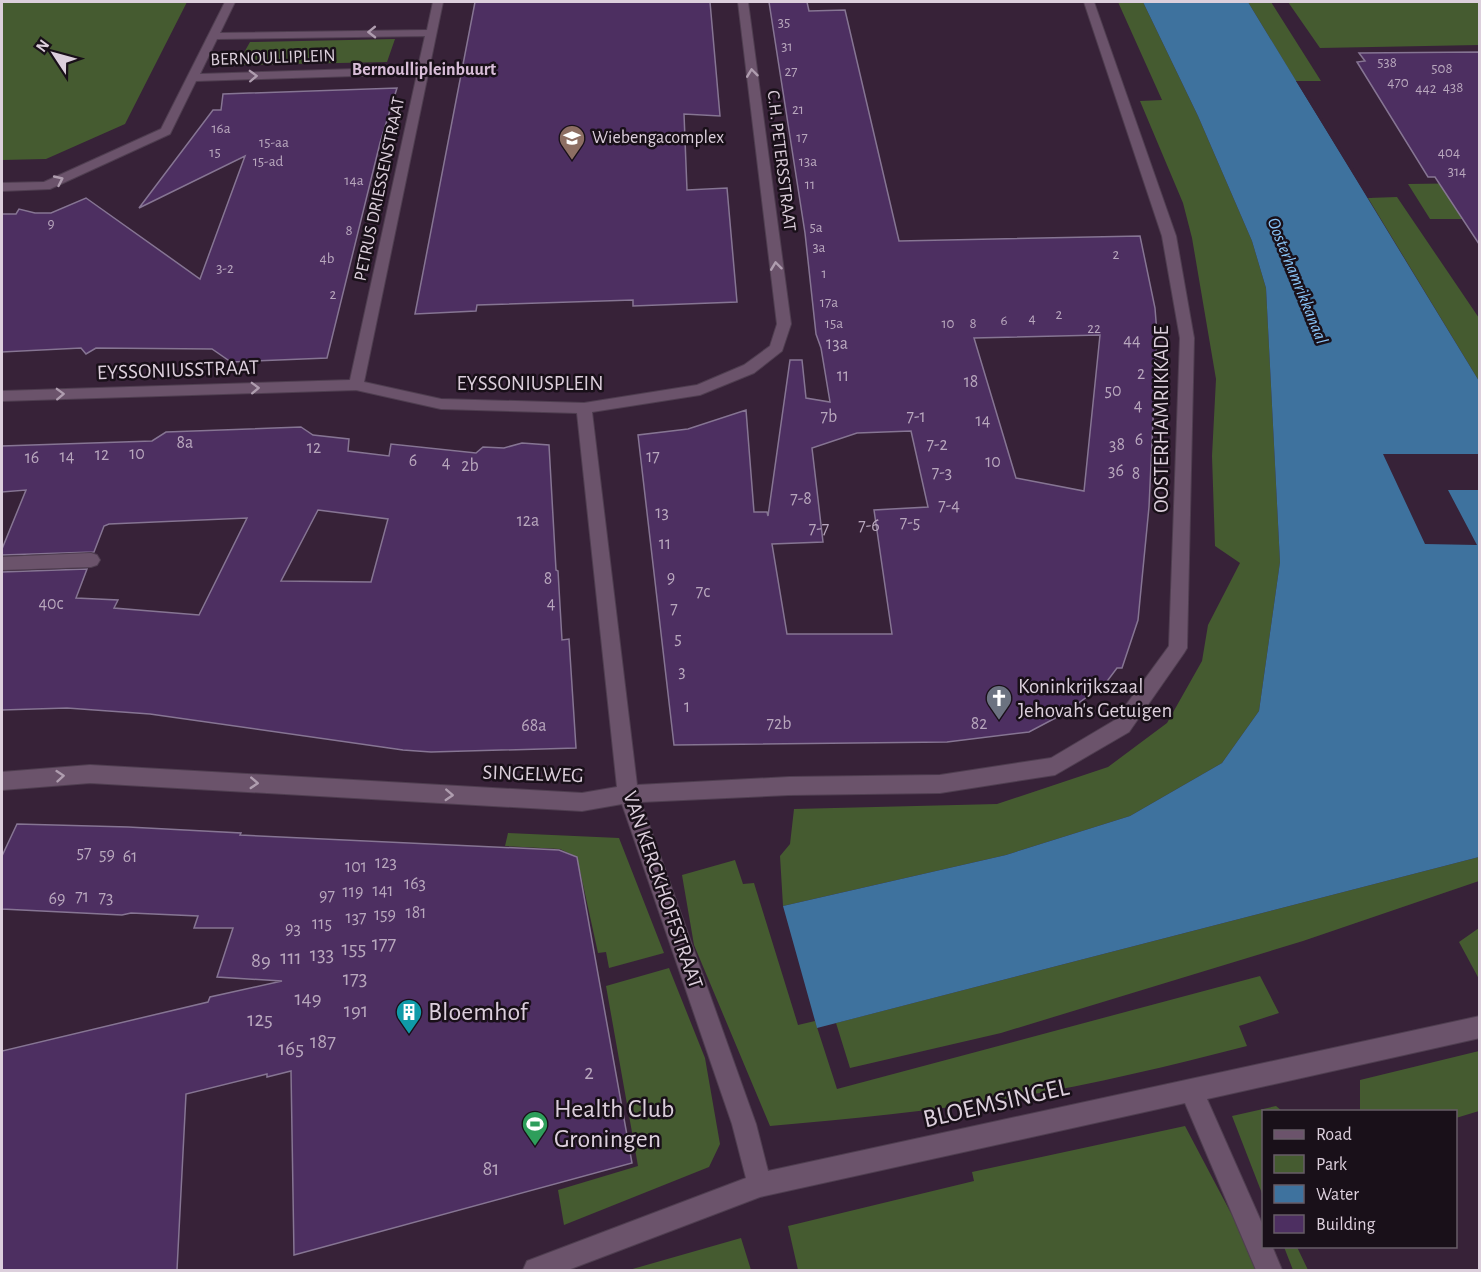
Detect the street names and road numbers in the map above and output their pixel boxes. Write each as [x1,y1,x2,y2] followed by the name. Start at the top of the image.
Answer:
[210,47,336,69] street label: BERNOULLIPLEIN
[763,89,799,233] street label: C.H. PETERSSTRAAT
[352,95,408,283] street label: PETRUS DRIESSENSTRAAT
[1151,325,1172,513] street label: OOSTERHAMRIKKADE
[97,357,259,383] street label: EYSSONIUSSTRAAT
[456,373,604,394] street label: EYSSONIUSPLEIN
[482,762,584,786] street label: SINGELWEG
[619,789,707,991] street label: VAN KERCKHOFFSTRAAT
[921,1074,1072,1132] street label: BLOEMSINGEL

